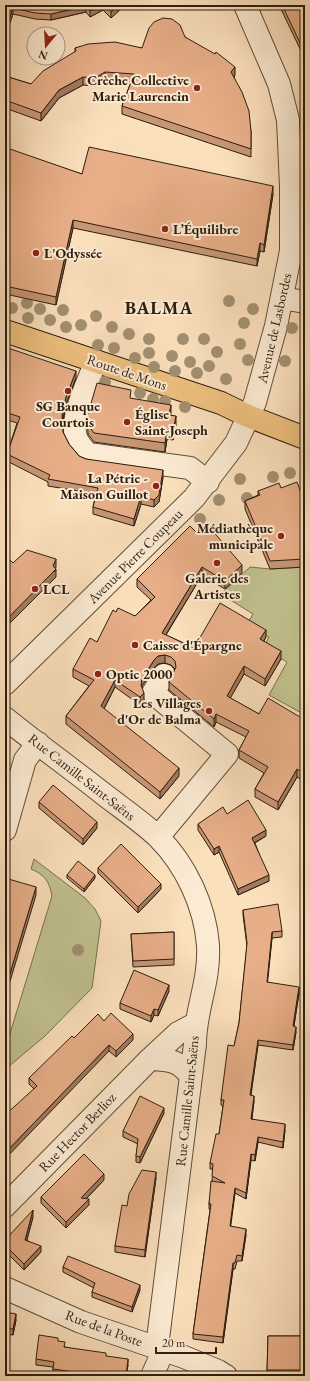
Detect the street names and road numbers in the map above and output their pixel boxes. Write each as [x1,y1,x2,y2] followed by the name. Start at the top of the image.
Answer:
[252,271,296,386] street label: Avenue de Lasbordes
[85,350,170,394] street label: Route de Mons
[83,504,187,608] street label: Avenue Pierre Coupeau
[25,730,140,825] street label: Rue Camille Saint-Saëns
[171,1034,203,1167] street label: Rue Camille Saint-Saëns
[34,1088,120,1176] street label: Rue Hector Berlioz
[63,1306,146,1351] street label: Rue de la Poste

